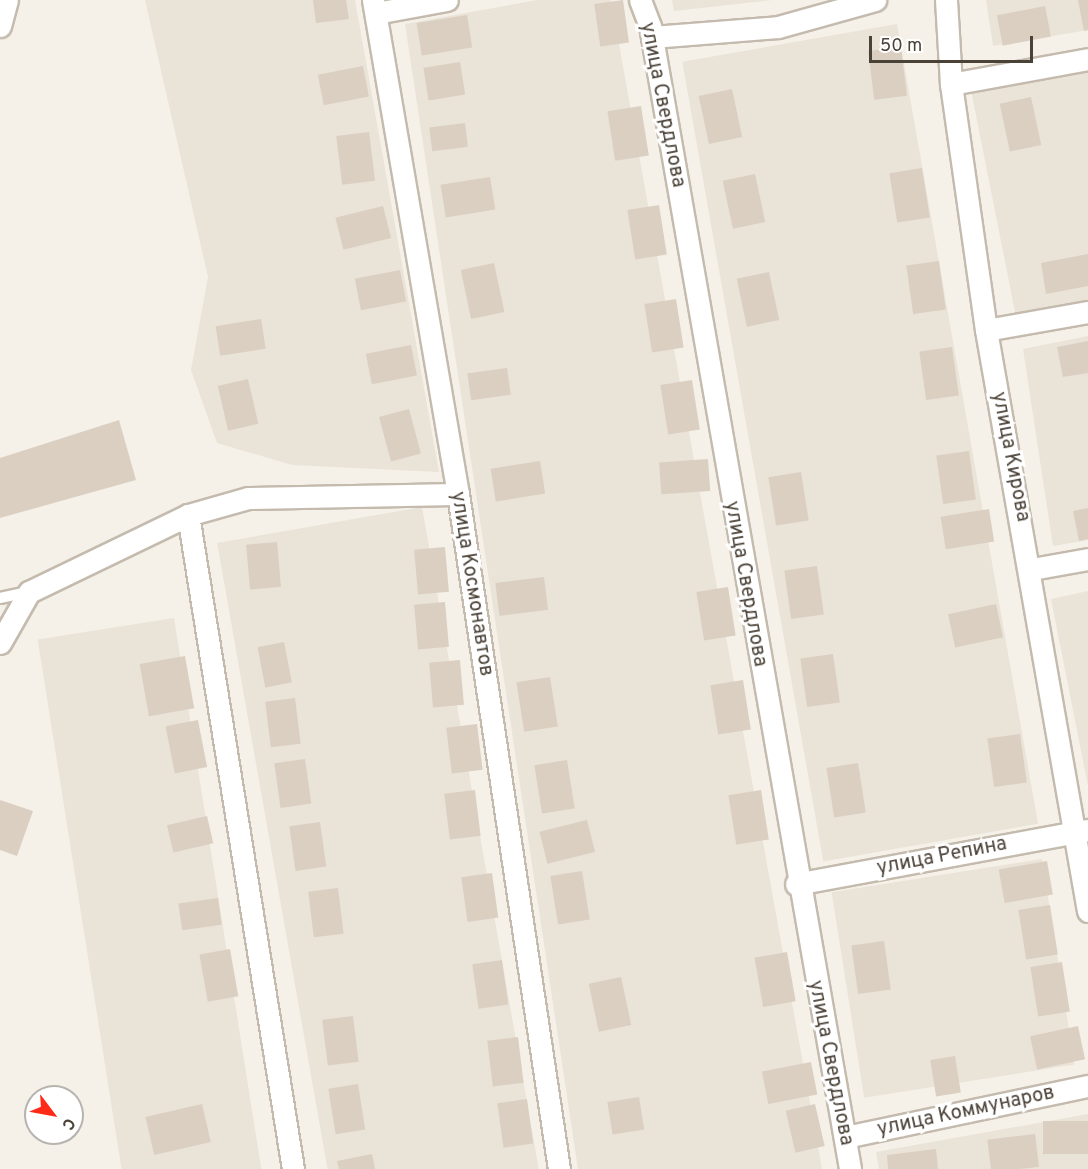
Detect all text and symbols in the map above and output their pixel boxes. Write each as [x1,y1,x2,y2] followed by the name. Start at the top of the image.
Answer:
[634,20,690,190] street label: улица Свердлова
[872,24,1036,62] scale bar
[880,35,922,58] text: 50 m
[986,390,1034,524] street label: улица Кирова
[445,490,497,678] street label: улица Космонавтов
[719,499,771,669] street label: улица Свердлова
[875,833,1009,881] street label: улица Репина
[802,978,858,1148] street label: улица Свердлова
[875,1081,1057,1143] street label: улица Коммунаров
[24,1085,84,1145] north arrow
[56,1114,79,1133] text: С

